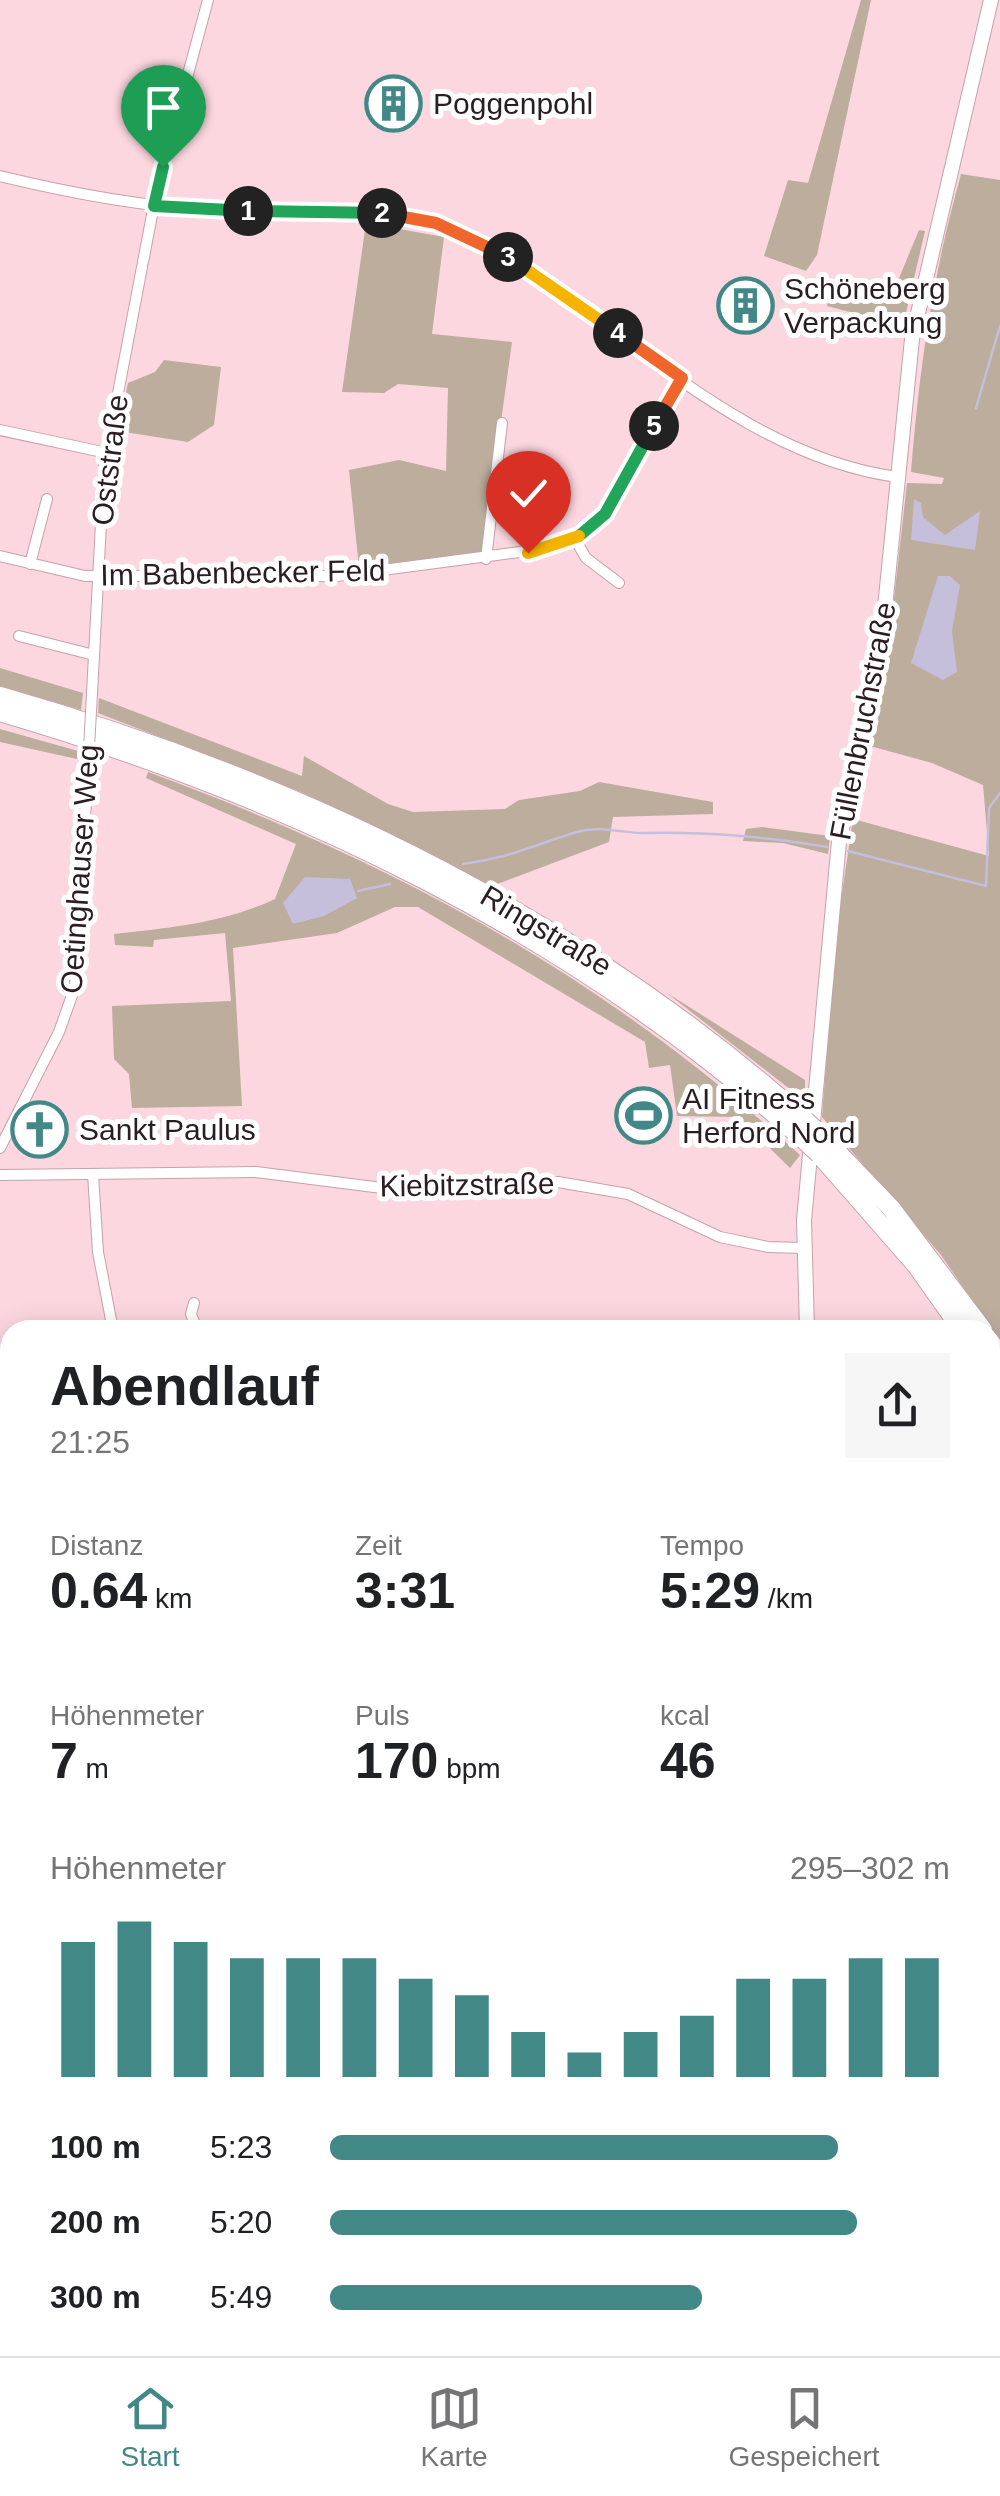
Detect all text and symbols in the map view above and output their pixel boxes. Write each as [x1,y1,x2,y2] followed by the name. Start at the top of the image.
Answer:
[121,65,206,168] pin
[364,74,424,134] building icon: Poggenpohl
[136,80,191,135] icon: arrive
[433,87,593,120] place label: Poggenpohl
[223,186,273,236] pin: 1
[357,188,407,238] pin: 2
[240,195,256,226] text: 1
[374,197,390,228] text: 2
[483,232,533,282] pin: 3
[500,241,516,272] text: 3
[784,272,946,339] place label: Schöneberg Verpackung
[715,276,775,336] building icon: Schöneberg Verpackung
[593,308,643,358] pin: 4
[610,317,626,348] text: 4
[85,393,134,527] street label: Oststraße
[629,401,679,451] pin: 5
[646,410,662,441] text: 5
[486,451,571,554] pin
[501,466,556,521] icon: check
[100,554,386,591] street label: Im Babenbecker Feld
[823,599,902,843] street label: Füllenbruchstraße
[54,743,105,995] street label: Oetinghauser Weg
[475,879,618,982] street label: Ringstraße
[682,1082,855,1149] place label: AI Fitness Herford Nord
[613,1086,673,1146] sports icon: AI Fitness Herford Nord
[10,1100,70,1160] church icon: Sankt Paulus
[79,1113,256,1146] place label: Sankt Paulus
[379,1166,555,1203] street label: Kiebitzstraße
[845,1353,950,1458] button: share
[50,1355,319,1417] text: Abendlauf
[50,1424,130,1460] text: 21:25
[50,1530,143,1561] text: Distanz
[355,1530,402,1561] text: Zeit
[660,1530,744,1561] text: Tempo
[50,1563,147,1619] text: 0.64
[355,1563,455,1619] text: 3:31
[660,1563,760,1619] text: 5:29
[147,1583,192,1614] text: km
[760,1583,813,1614] text: /km
[50,1700,204,1731] text: Höhenmeter
[355,1700,409,1731] text: Puls
[660,1700,710,1731] text: kcal
[50,1733,78,1789] text: 7
[355,1733,438,1789] text: 170
[660,1733,716,1789] text: 46
[78,1753,109,1784] text: m
[438,1753,501,1784] text: bpm
[50,1850,226,1886] text: Höhenmeter
[790,1850,950,1886] text: 295–302 m
[50,2129,141,2165] text: 100 m
[210,2129,272,2165] text: 5:23
[50,2204,141,2240] text: 200 m
[210,2204,272,2240] text: 5:20
[50,2279,141,2315] text: 300 m
[210,2279,272,2315] text: 5:49
[120,2381,180,2473] tab: Start
[421,2381,488,2473] tab: Karte
[729,2381,880,2473] tab: Gespeichert

